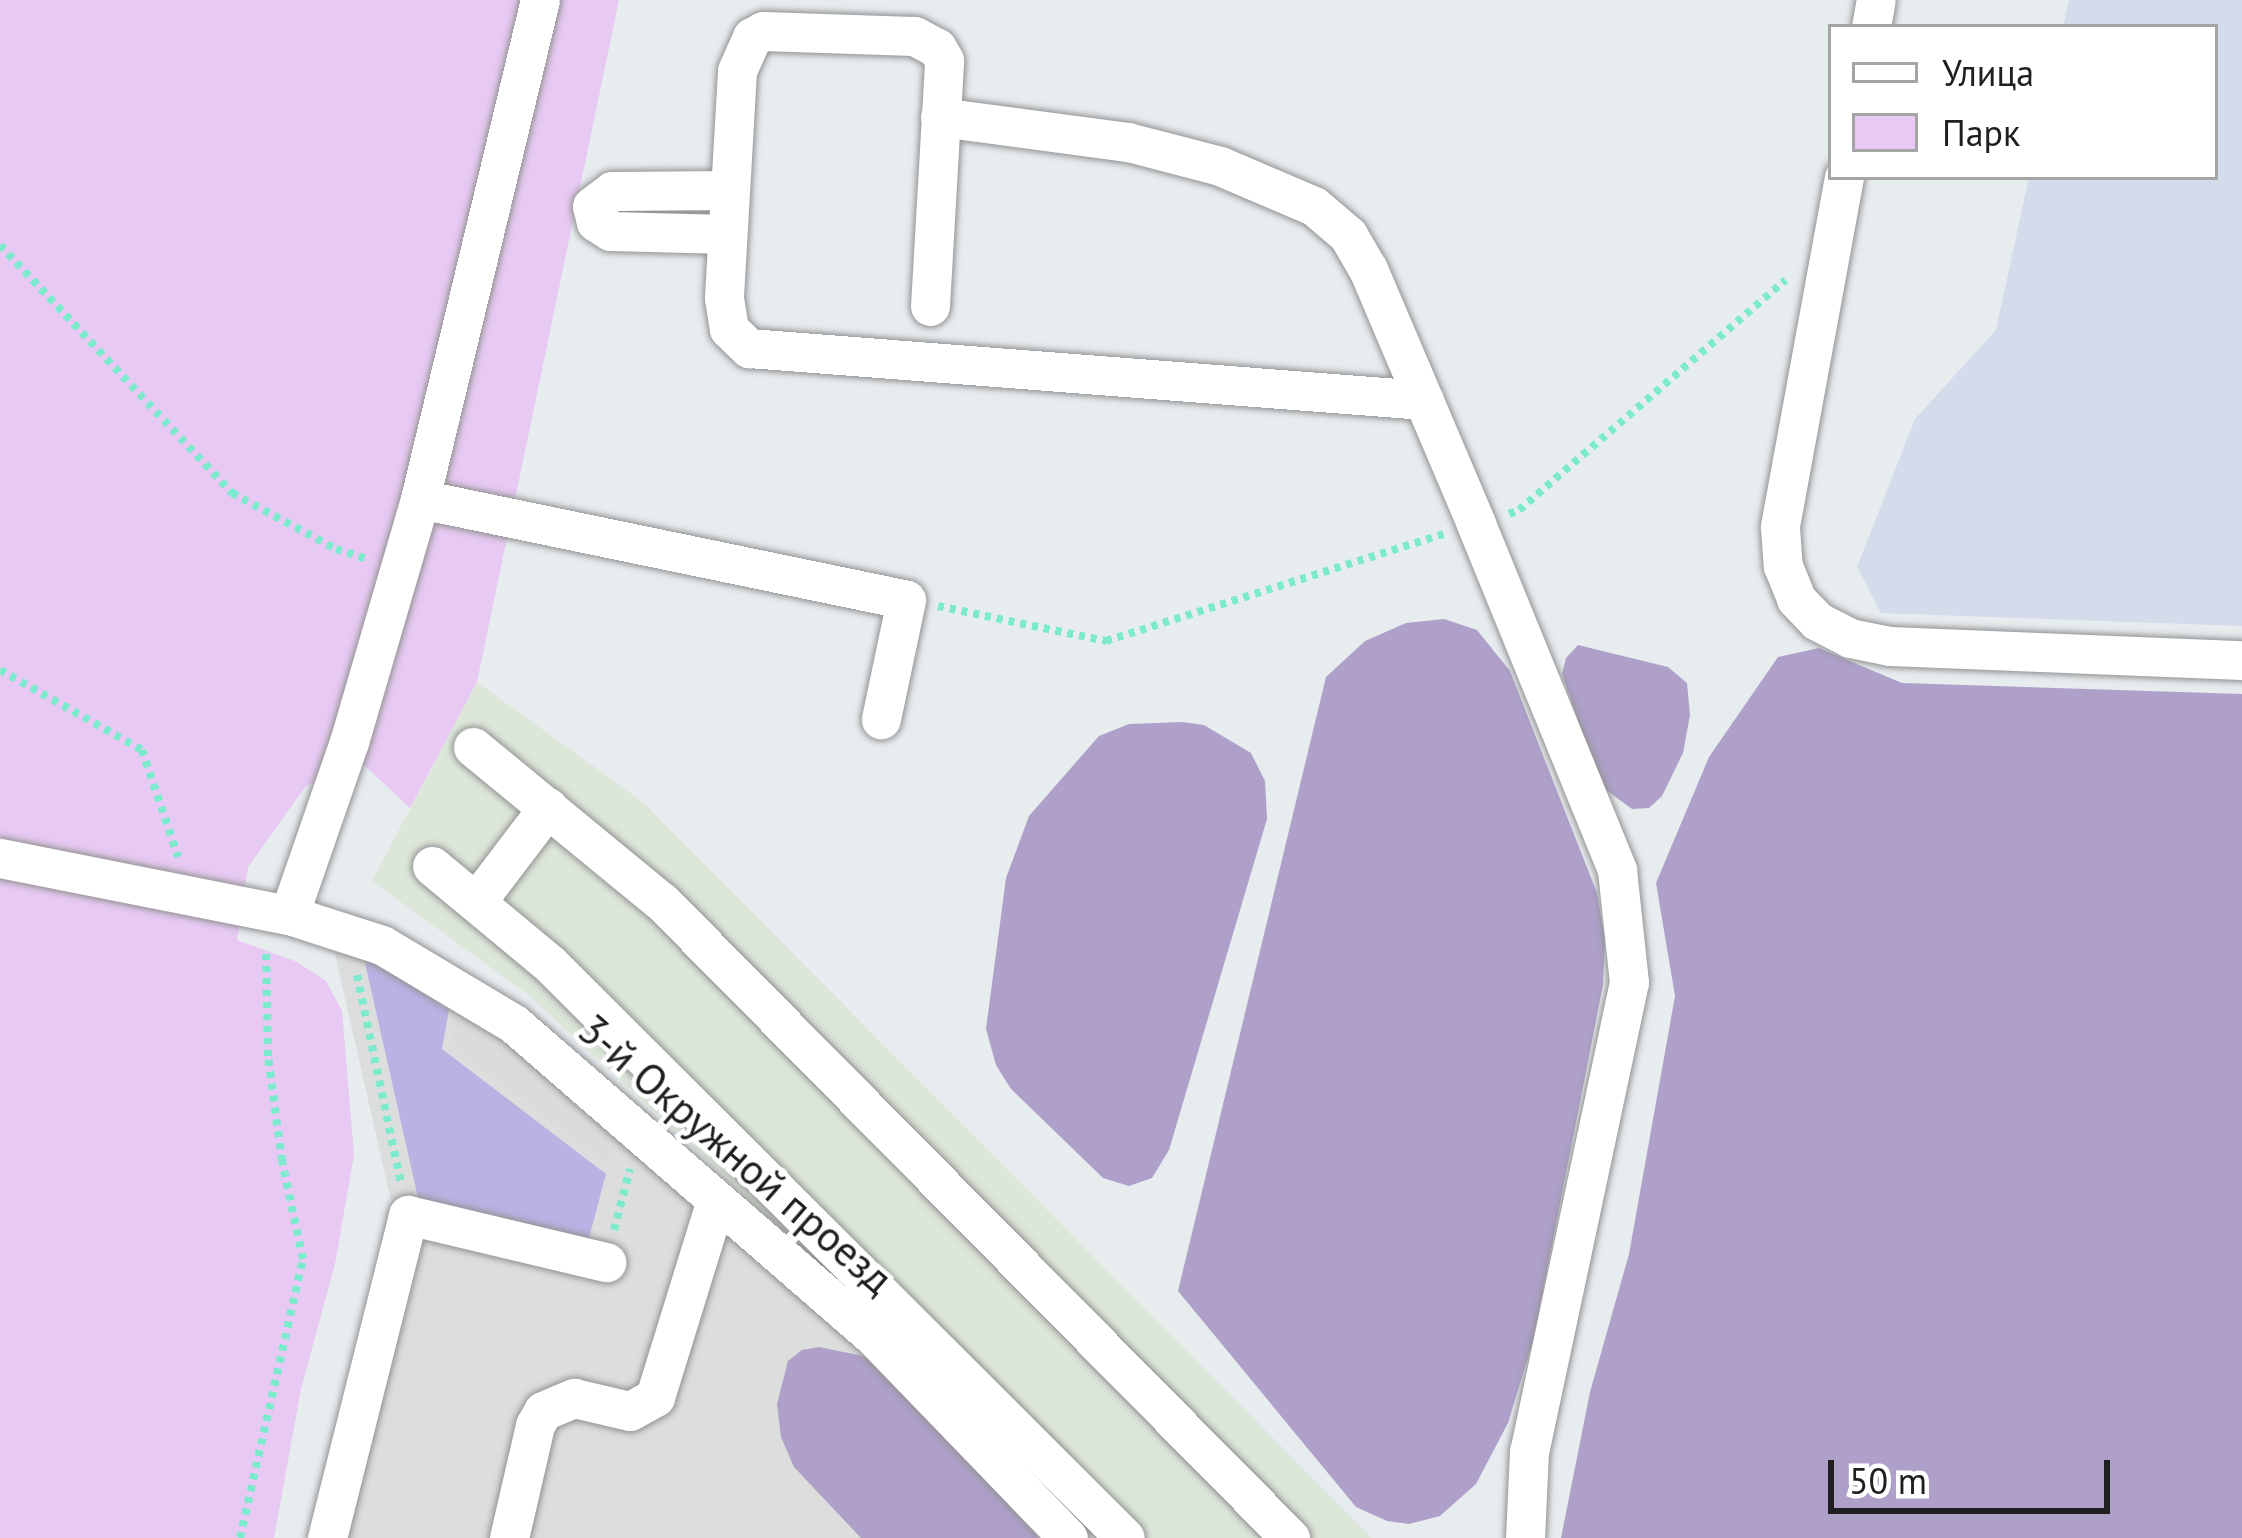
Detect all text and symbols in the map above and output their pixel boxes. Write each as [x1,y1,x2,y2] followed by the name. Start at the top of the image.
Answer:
[1828,24,2218,180] legend
[1942,49,2034,96] text: Улица
[1942,109,2020,156] text: Парк
[569,1004,903,1304] street label: 3-й Окружной проезд
[1834,1436,2116,1510] scale bar
[1849,1457,1927,1504] text: 50 m

